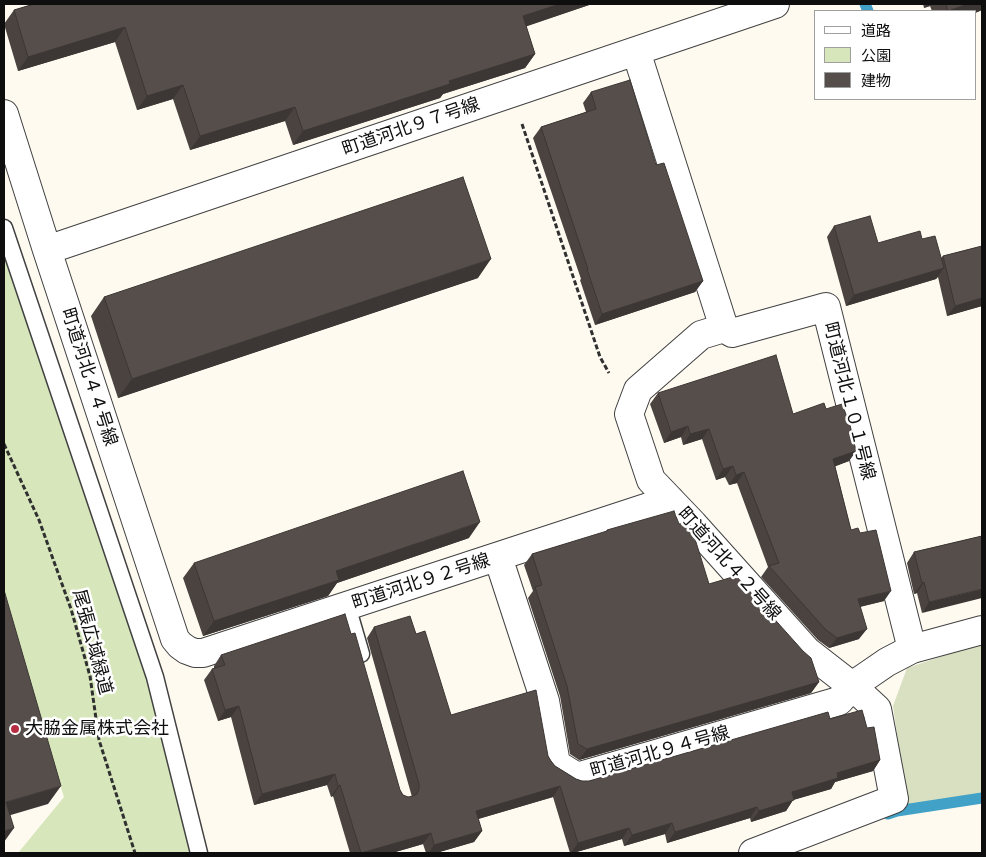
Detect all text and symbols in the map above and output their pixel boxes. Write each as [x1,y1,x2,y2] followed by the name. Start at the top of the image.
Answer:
[814,10,976,100] legend
[861,22,891,40] text: 道路
[861,47,891,65] text: 公園
[861,72,891,90] text: 建物
[339,93,483,161] street label: 町道河北９７号線
[56,305,122,449] street label: 町道河北４４号線
[819,320,879,482] street label: 町道河北１０１号線
[673,503,785,625] street label: 町道河北４２号線
[349,549,493,615] street label: 町道河北９２号線
[68,587,116,697] street label: 尾張広域緑道
[25,718,169,740] place label: 大脇金属株式会社
[588,722,732,782] street label: 町道河北９４号線
[9,723,21,735] marker: 大脇金属株式会社

